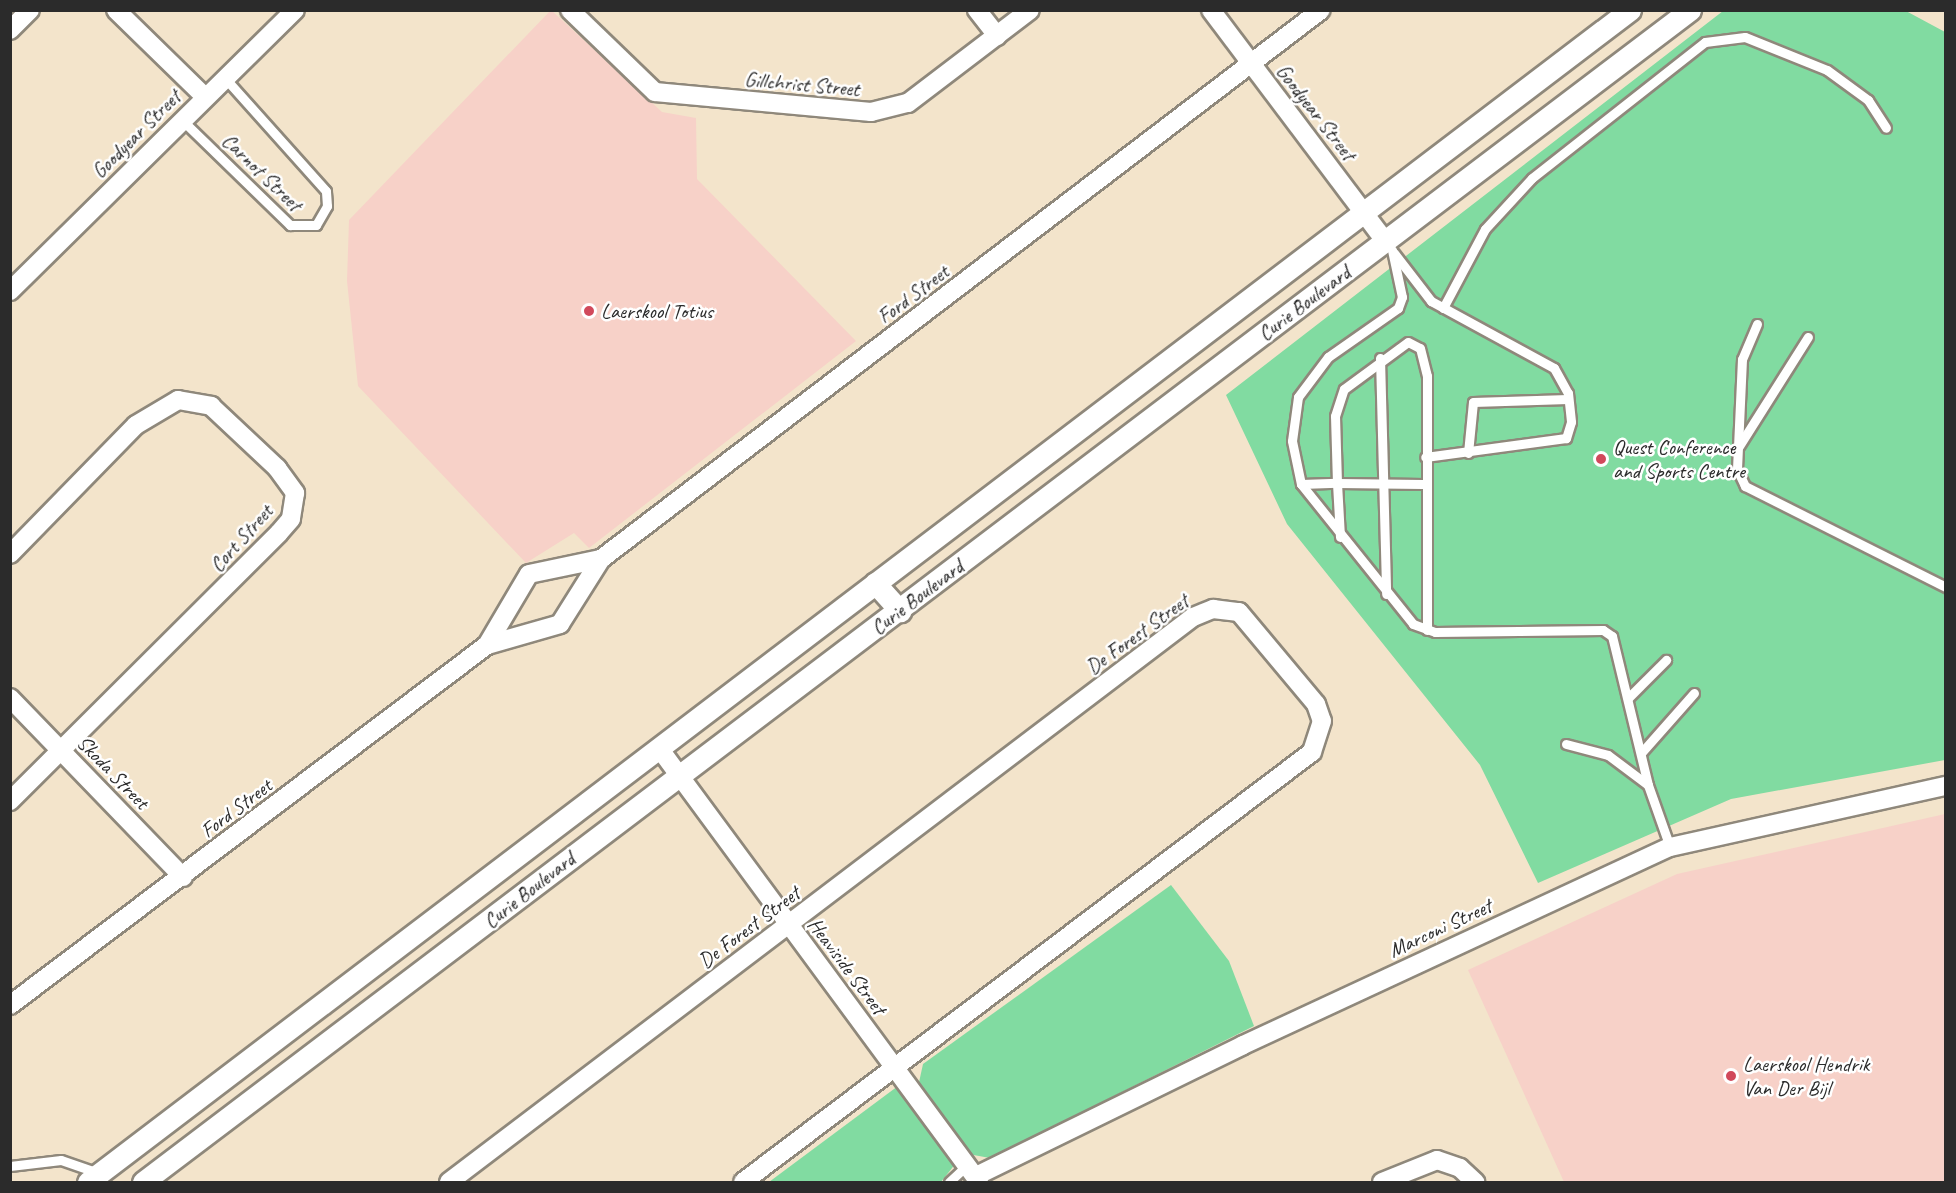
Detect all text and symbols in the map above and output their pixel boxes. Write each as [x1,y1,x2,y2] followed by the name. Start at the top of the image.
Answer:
[1271,59,1361,165] street label: Goodyear Street
[743,66,861,102] street label: Gillchrist Street
[86,84,186,184] street label: Goodyear Street
[217,128,307,216] street label: Carnot Street
[872,259,954,329] street label: Ford Street
[1253,260,1355,346] street label: Curie Boulevard
[601,298,713,324] place label: Laerskool Totius
[582,304,596,318] marker: Laerskool Totius
[1613,434,1745,484] place label: Quest Conference and Sports Centre
[1594,452,1608,466] marker: Quest Conference and Sports Centre
[204,499,278,577] street label: Cort Street
[866,554,968,640] street label: Curie Boulevard
[1081,589,1193,679] street label: De Forest Street
[72,730,154,814] street label: Skoda Street
[195,773,277,843] street label: Ford Street
[478,846,580,934] street label: Curie Boulevard
[693,881,805,973] street label: De Forest Street
[1384,893,1496,963] street label: Marconi Street
[802,913,892,1019] street label: Heaviside Street
[1743,1051,1869,1101] place label: Laerskool Hendrik Van Der Bijl
[1724,1069,1738,1083] marker: Laerskool Hendrik Van Der Bijl

